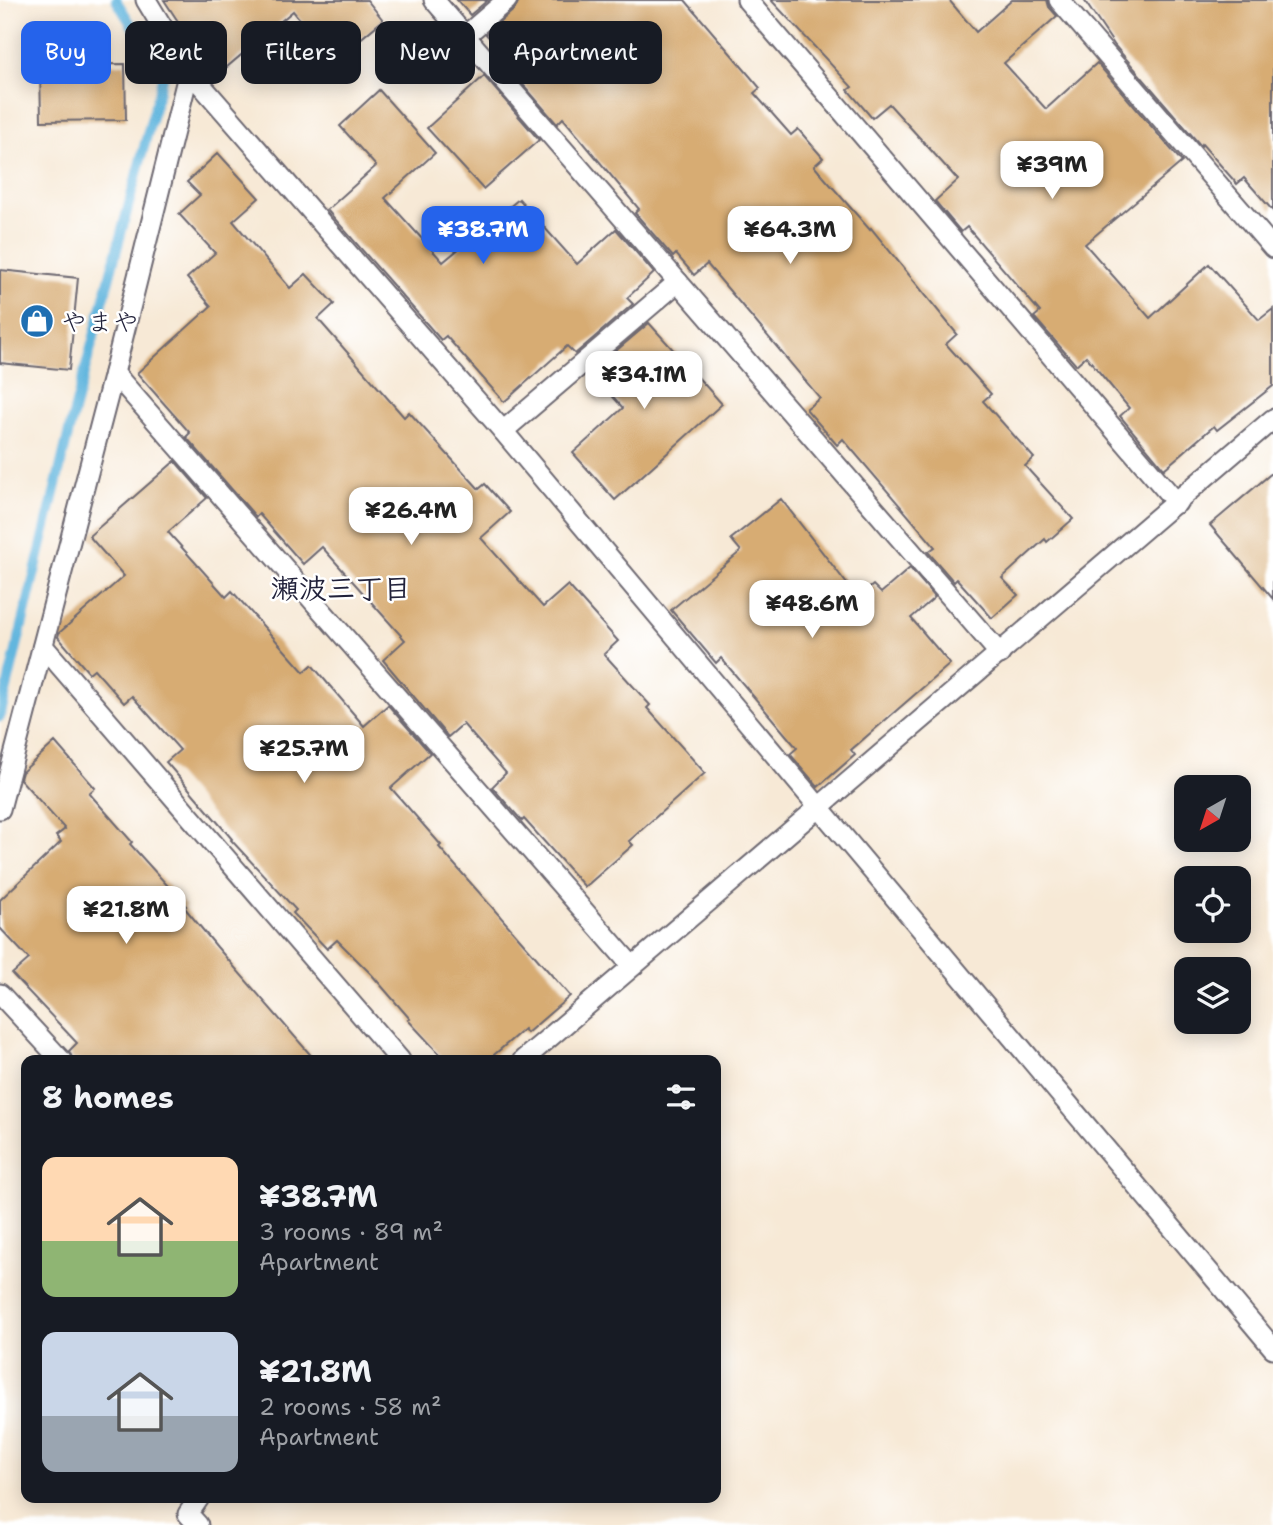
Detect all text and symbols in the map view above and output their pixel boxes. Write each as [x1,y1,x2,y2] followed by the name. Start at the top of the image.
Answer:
[21,21,111,84] chip: Buy
[125,21,227,84] chip: Rent
[241,21,361,84] chip: Filters
[375,21,475,84] chip: New
[489,21,662,84] chip: Apartment
[1011,142,1093,201] pin: ¥39M
[1016,149,1088,179] text: ¥39M
[426,206,540,266] pin: ¥38.7M
[733,206,847,266] pin: ¥64.3M
[437,214,529,244] text: ¥38.7M
[744,214,836,244] text: ¥64.3M
[18,302,56,340] shop icon: やまや
[61,304,139,339] place label: やまや
[587,352,701,411] pin: ¥34.1M
[601,359,687,389] text: ¥34.1M
[354,488,468,547] pin: ¥26.4M
[365,495,457,525] text: ¥26.4M
[271,569,411,607] district label: 瀬波三丁目
[755,580,869,640] pin: ¥48.6M
[765,588,859,618] text: ¥48.6M
[247,726,361,785] pin: ¥25.7M
[259,733,349,763] text: ¥25.7M
[1174,775,1251,852] north arrow
[1174,775,1251,1034] map controls
[1174,866,1251,943] button: locate
[69,886,183,946] pin: ¥21.8M
[83,894,169,924] text: ¥21.8M
[1174,957,1251,1034] button: layers
[42,1077,174,1118] text: 8 homes
[662,1078,700,1116] icon: filters
[259,1176,378,1217] text: ¥38.7M
[98,1185,182,1269] icon: home
[259,1217,443,1247] text: 3 rooms · 89 m²
[259,1247,379,1277] text: Apartment
[259,1351,372,1392] text: ¥21.8M
[98,1360,182,1444] icon: home
[259,1392,442,1422] text: 2 rooms · 58 m²
[259,1422,379,1452] text: Apartment

